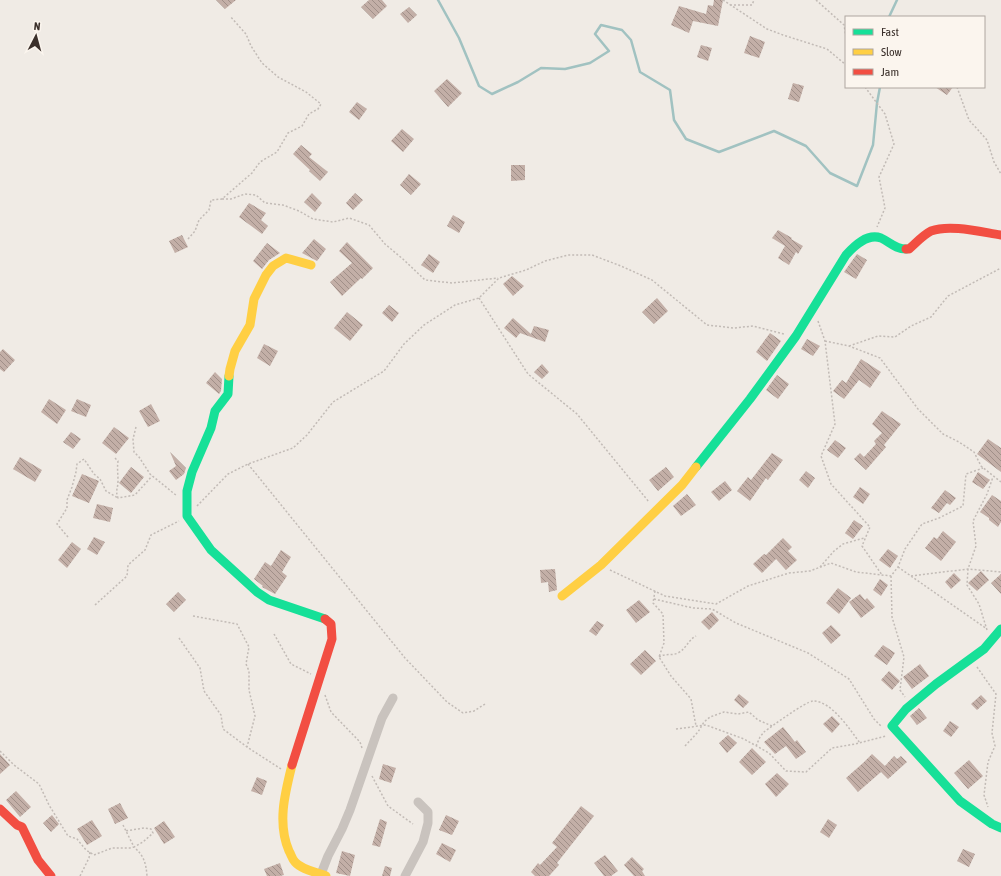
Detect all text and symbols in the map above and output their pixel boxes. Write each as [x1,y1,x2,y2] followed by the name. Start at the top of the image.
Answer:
[16,16,56,56] north arrow
[845,16,985,88] legend
[33,20,41,32] text: N
[881,25,899,39] text: Fast
[881,45,902,59] text: Slow
[881,65,899,79] text: Jam

